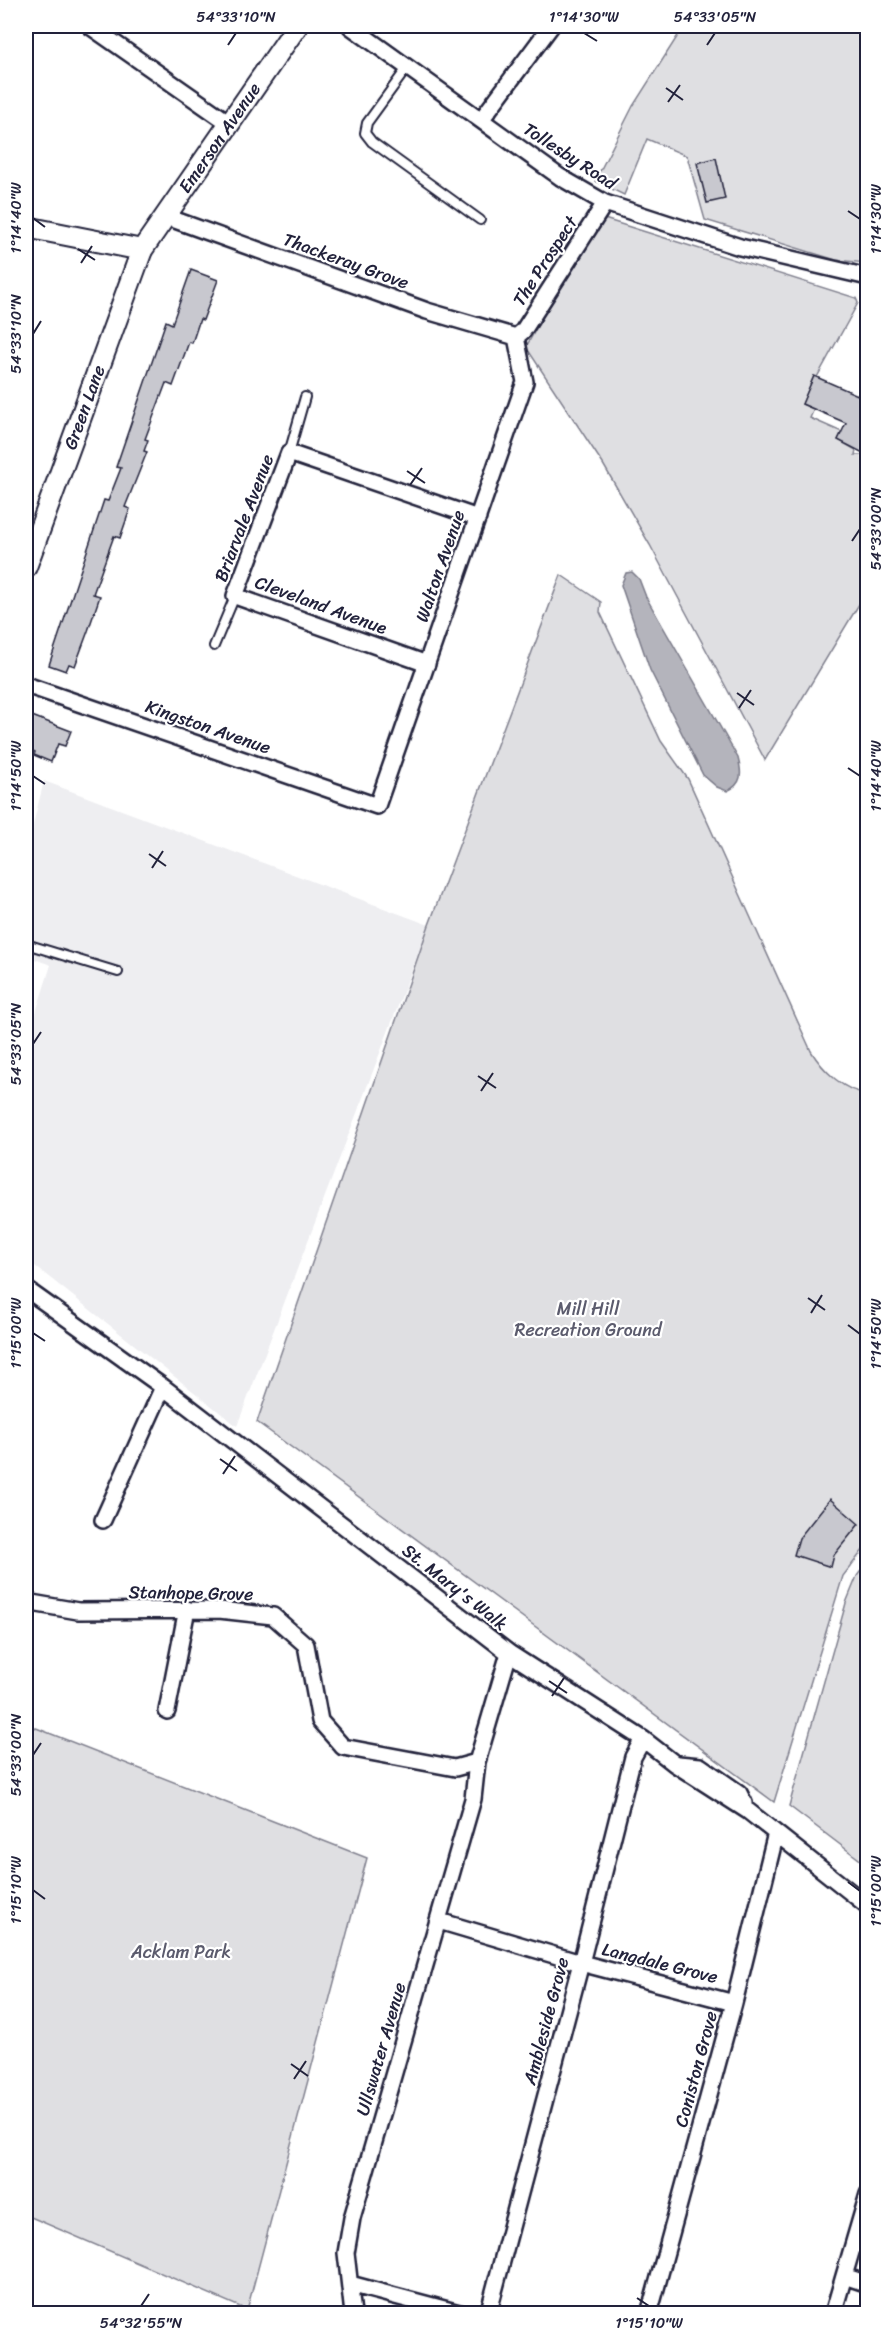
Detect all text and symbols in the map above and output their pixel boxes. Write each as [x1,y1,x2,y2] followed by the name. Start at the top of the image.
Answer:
[196,4,276,30] text: 54°33'10"N
[549,4,619,30] text: 1°14'30"W
[674,4,757,30] text: 54°33'05"N
[170,76,269,200] street label: Emerson Avenue
[517,114,625,199] street label: Tollesby Road
[3,182,29,253] text: 1°14'40"W
[863,184,889,254] text: 1°14'30"W
[504,209,587,313] street label: The Prospect
[278,223,414,299] street label: Thackeray Grove
[3,294,29,374] text: 54°33'10"N
[54,361,115,454] street label: Green Lane
[205,449,283,587] street label: Briarvale Avenue
[863,487,889,570] text: 54°33'00"N
[406,505,474,627] street label: Walton Avenue
[250,566,392,644] street label: Cleveland Avenue
[141,691,275,763] street label: Kingston Avenue
[3,740,29,811] text: 1°14'50"W
[863,740,889,811] text: 1°14'40"W
[3,1002,29,1085] text: 54°33'05"N
[515,1293,663,1346] park label: Mill Hill Recreation Ground
[3,1297,29,1368] text: 1°15'00"W
[863,1298,889,1369] text: 1°14'50"W
[395,1535,515,1639] street label: St. Mary's Walk
[128,1576,254,1610] street label: Stanhope Grove
[3,1713,29,1796] text: 54°33'00"N
[863,1855,889,1926] text: 1°15'00"W
[3,1856,29,1924] text: 1°15'10"W
[599,1933,721,1993] street label: Langdale Grove
[130,1936,231,1968] park label: Acklam Park
[513,1954,578,2089] street label: Ambleside Grove
[347,1978,415,2120] street label: Ullswater Avenue
[665,2007,727,2131] street label: Coniston Grove
[100,2310,183,2336] text: 54°32'55"N
[615,2310,683,2336] text: 1°15'10"W

